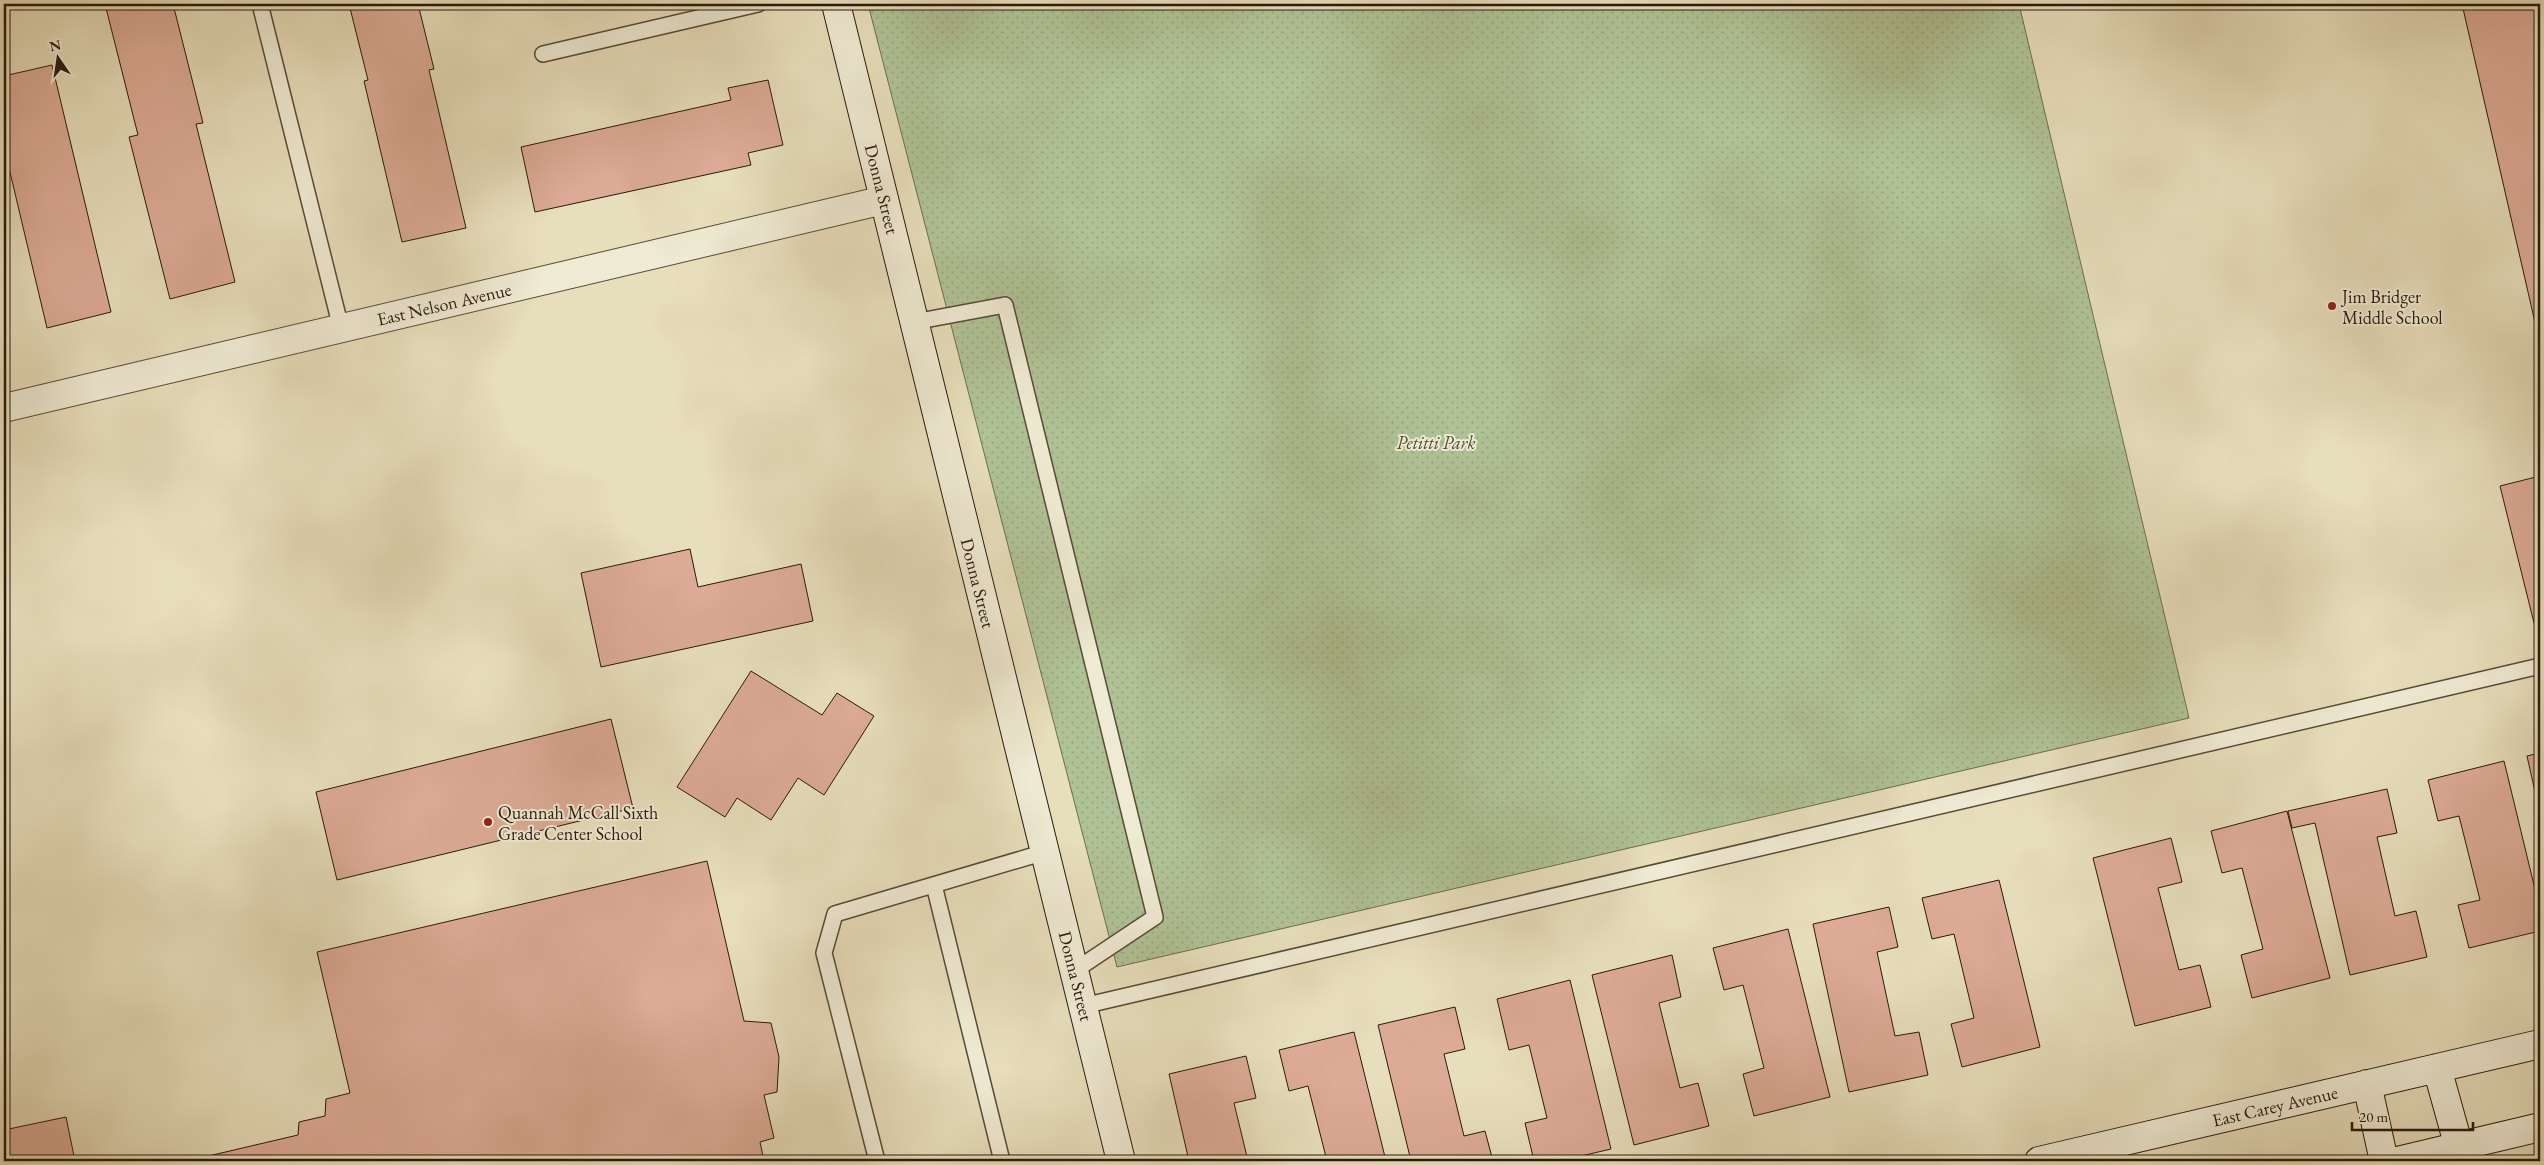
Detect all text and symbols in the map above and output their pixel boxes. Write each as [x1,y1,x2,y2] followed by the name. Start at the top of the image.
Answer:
[32,32,82,82] north arrow
[48,35,63,55] text: N
[860,142,904,237] street label: Donna Street
[375,277,513,331] street label: East Nelson Avenue
[2340,285,2443,329] place label: Jim Bridger Middle School
[2326,300,2338,312] marker: Jim Bridger Middle School
[1396,431,1476,454] park label: Petitti Park
[956,536,1000,631] street label: Donna Street
[498,801,658,845] place label: Quannah McCall Sixth Grade Center School
[482,816,494,828] marker: Quannah McCall Sixth Grade Center School
[1054,929,1098,1024] street label: Donna Street
[2210,1080,2340,1132] street label: East Carey Avenue
[2352,1100,2473,1132] scale bar
[2359,1107,2388,1126] text: 20 m

